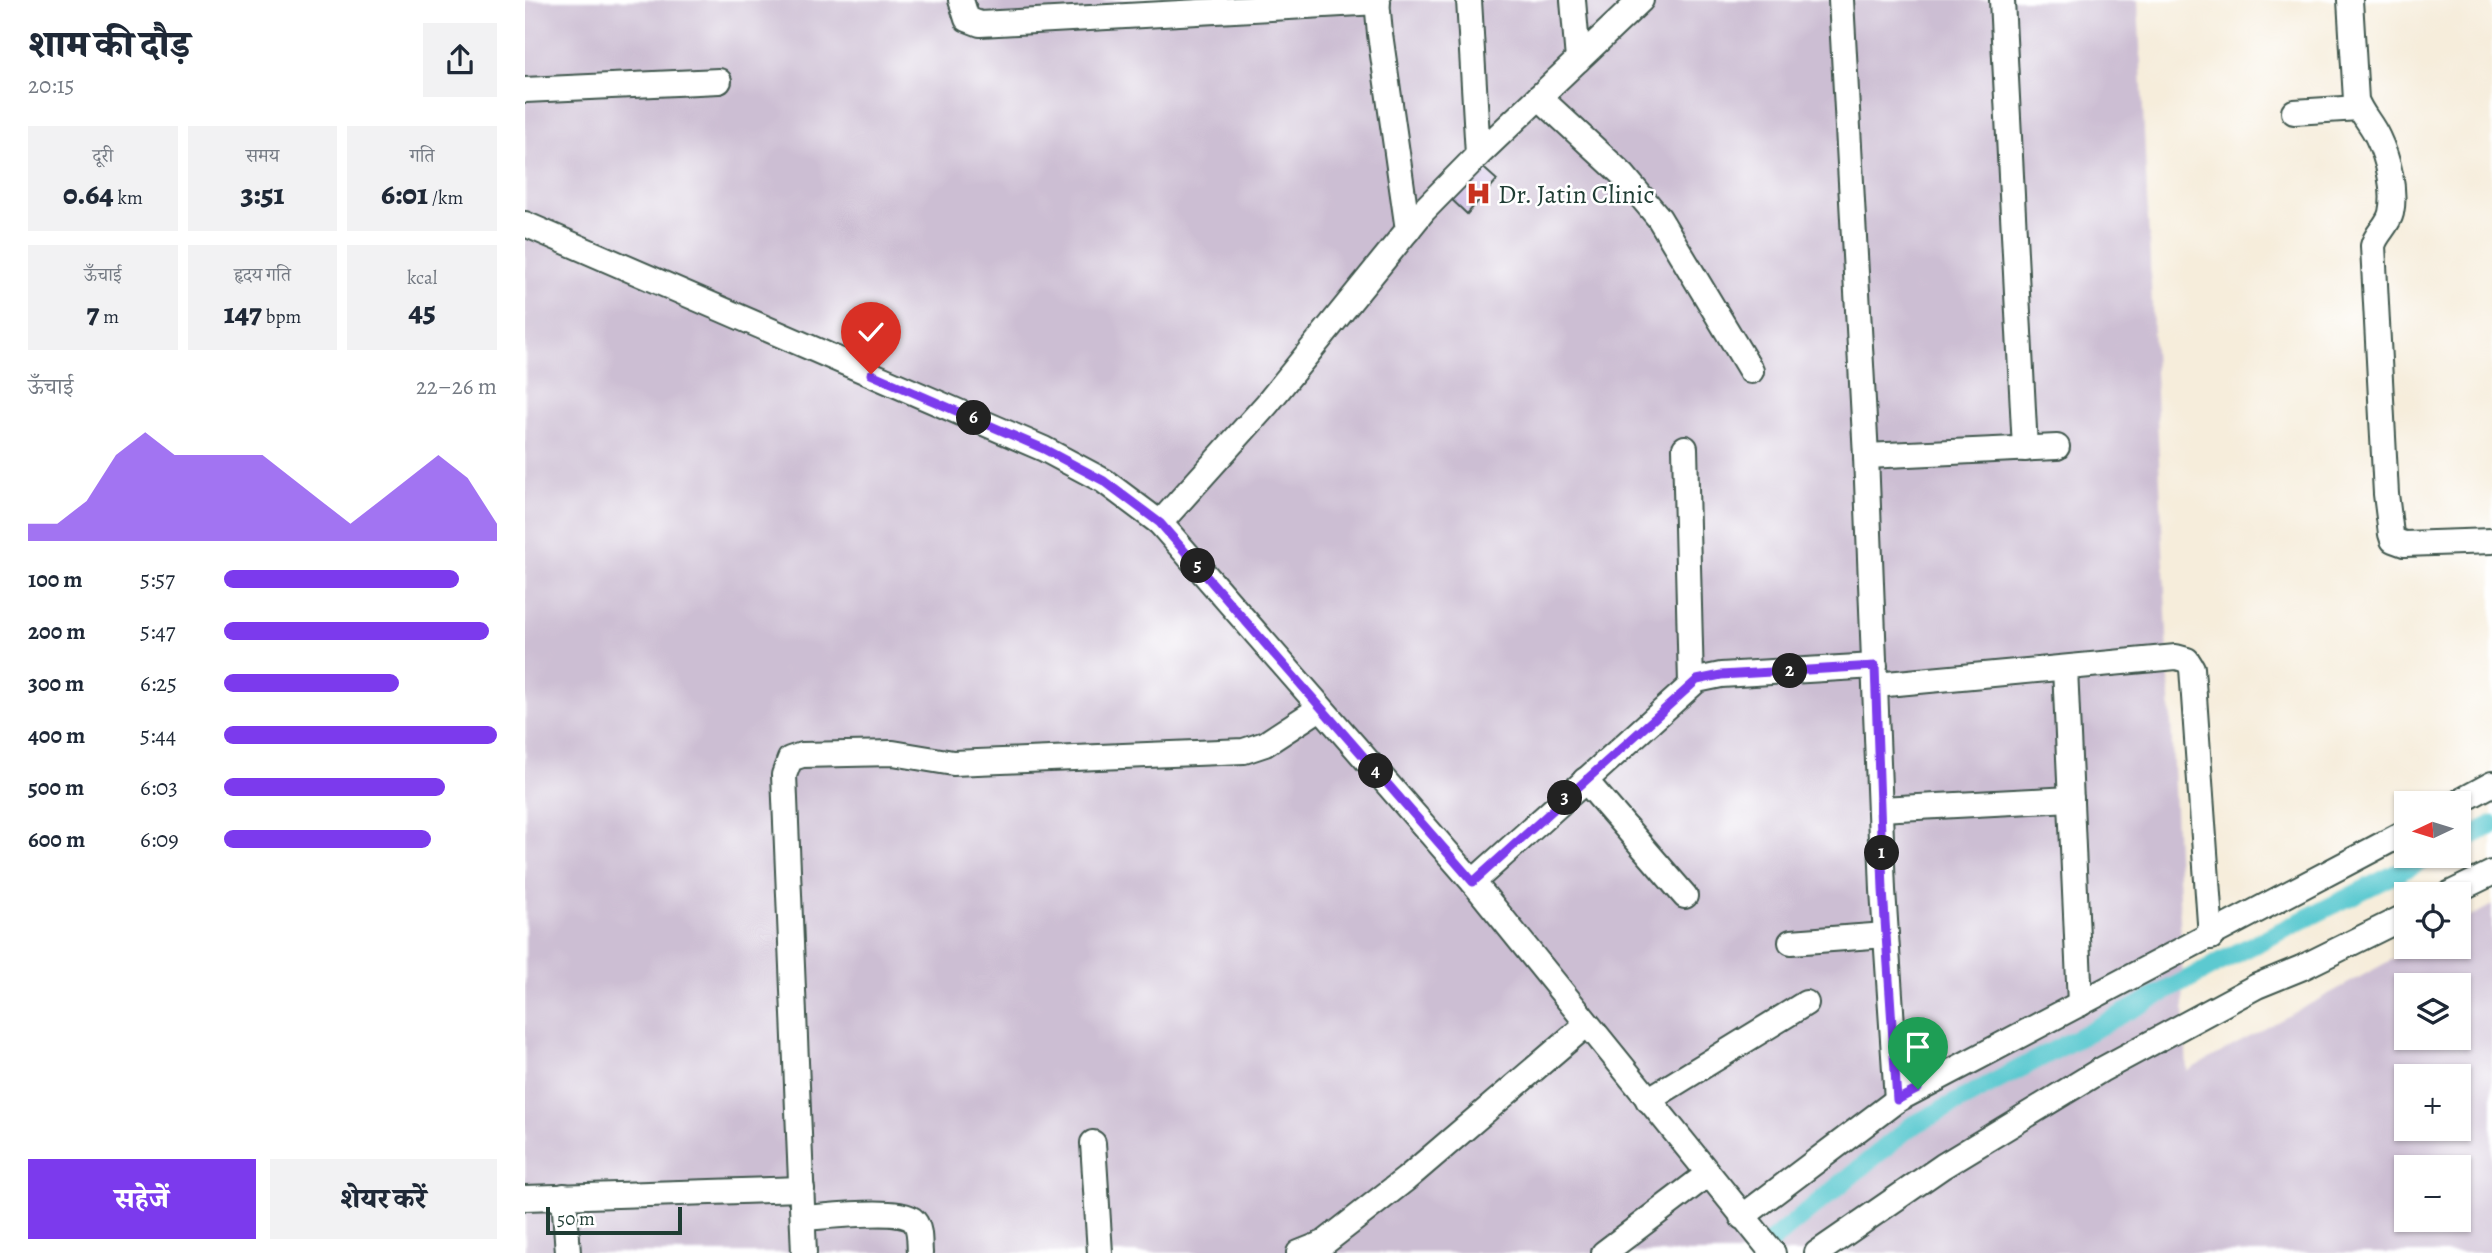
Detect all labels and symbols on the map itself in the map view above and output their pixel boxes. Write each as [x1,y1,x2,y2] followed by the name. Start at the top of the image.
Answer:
[1498,177,1654,212] place label: Dr. Jatin Clinic
[1464,180,1492,208] hospital icon: Dr. Jatin Clinic
[841,302,901,374] pin
[957,400,991,436] pin: 6
[1181,548,1215,584] pin: 5
[1773,654,1807,688] pin: 2
[1359,754,1393,788] pin: 4
[1548,780,1583,816] pin: 3
[2394,791,2471,868] north arrow
[1865,836,1899,870] pin: 1
[1888,1017,1948,1089] pin
[546,1204,683,1236] scale bar

